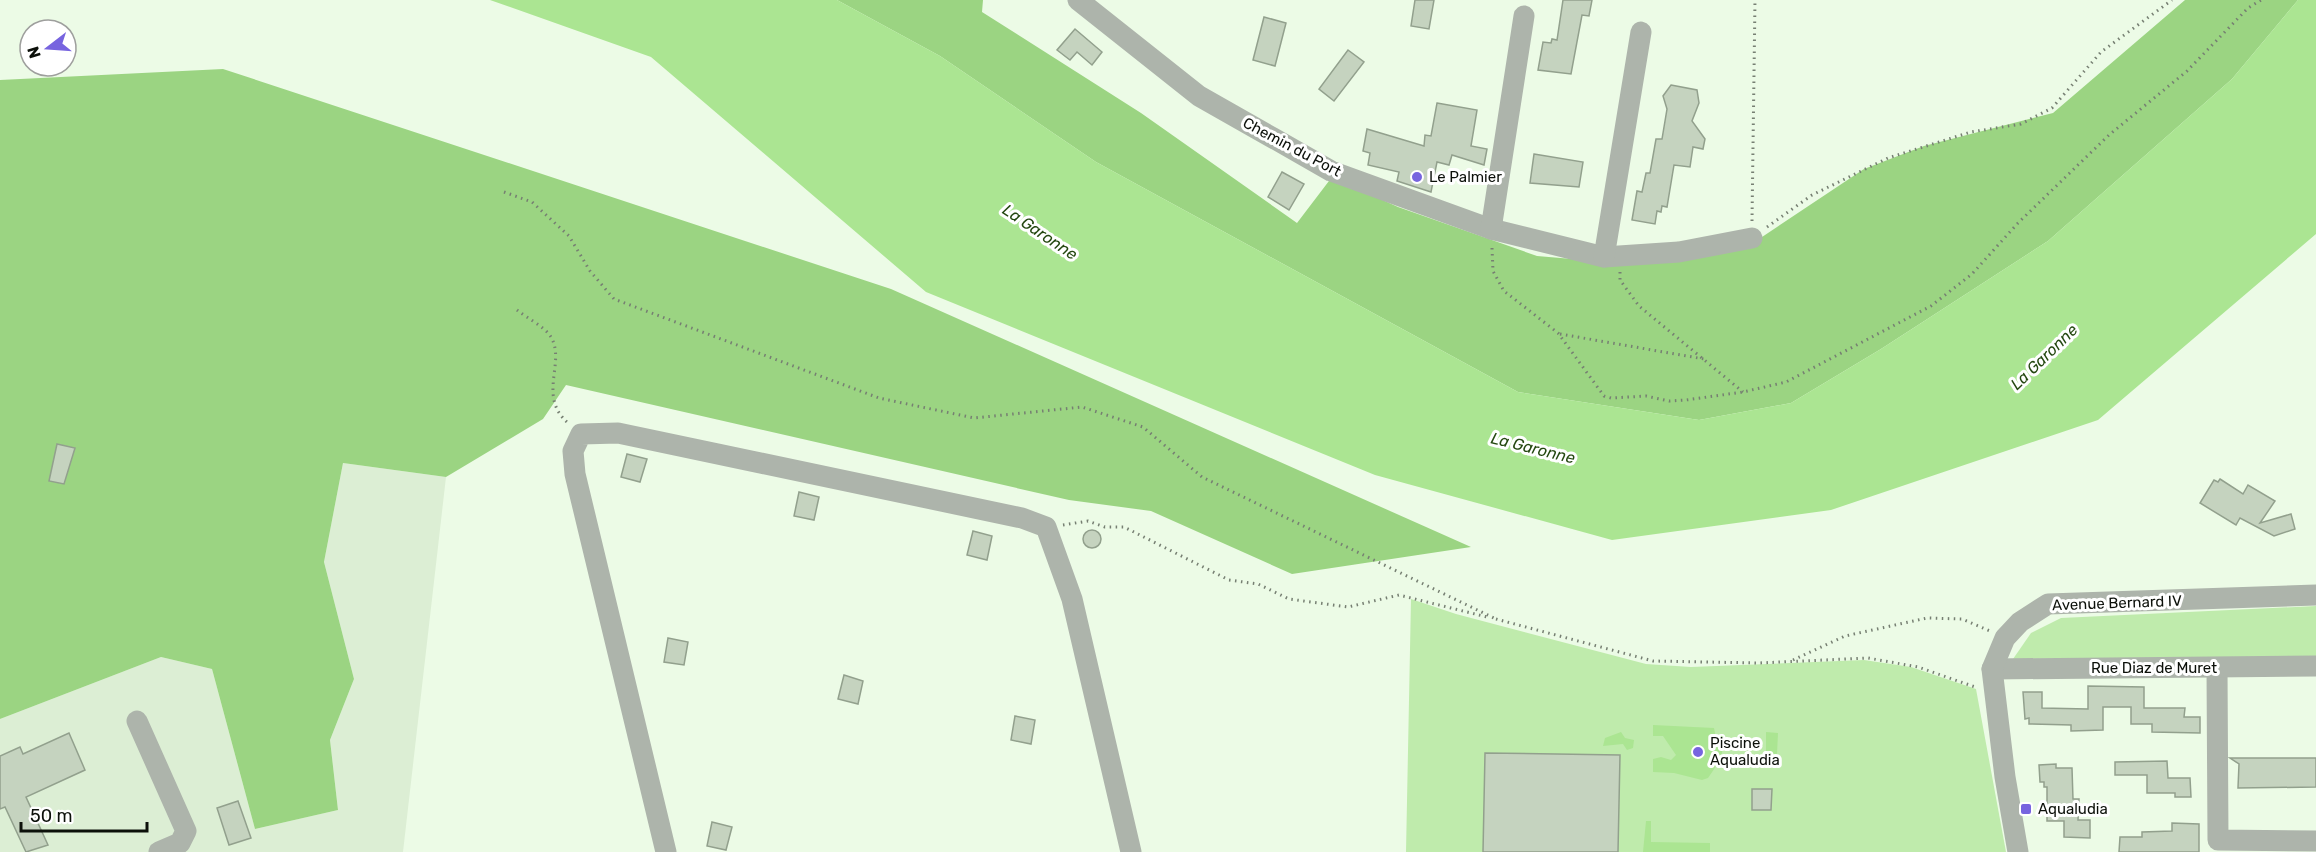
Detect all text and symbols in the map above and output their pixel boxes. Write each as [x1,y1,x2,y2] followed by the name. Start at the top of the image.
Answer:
[18,18,78,78] north arrow
[23,44,45,61] text: N
[1240,114,1344,180] street label: Chemin du Port
[1429,168,1502,186] place label: Le Palmier
[1410,170,1424,184] marker: Le Palmier
[999,200,1081,264] water label: La Garonne
[2006,320,2082,394] water label: La Garonne
[1489,428,1577,468] water label: La Garonne
[2052,592,2182,614] street label: Avenue Bernard IV
[2091,659,2217,677] street label: Rue Diaz de Muret
[1710,734,1780,769] place label: Piscine Aqualudia
[1691,745,1705,759] marker: Piscine Aqualudia
[21,795,147,833] scale bar
[2038,800,2108,818] place label: Aqualudia
[2019,802,2033,816] marker: Aqualudia
[30,805,73,827] text: 50 m

